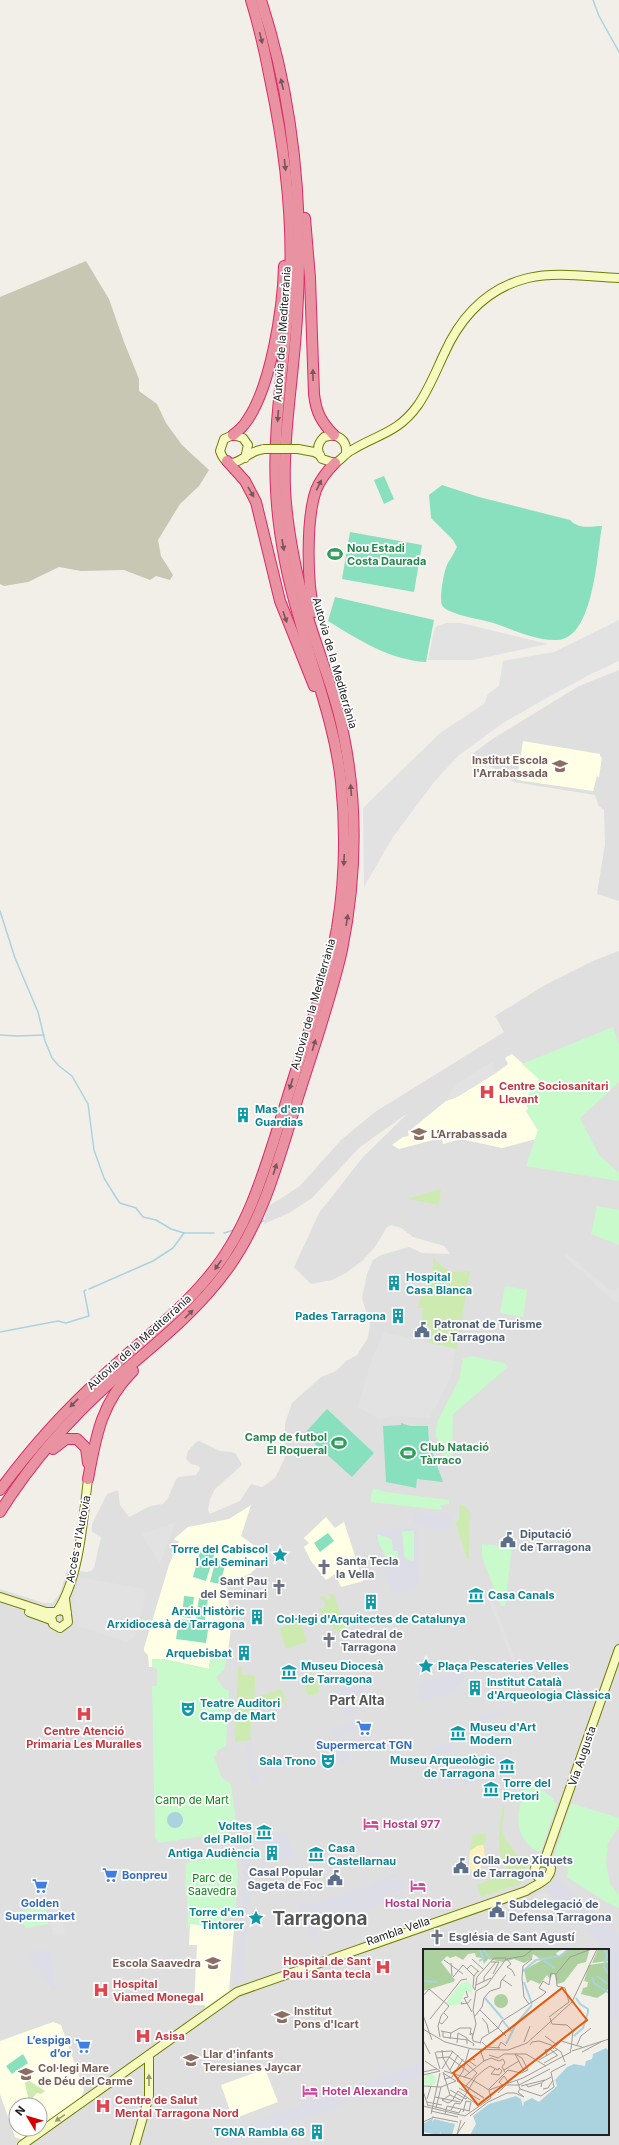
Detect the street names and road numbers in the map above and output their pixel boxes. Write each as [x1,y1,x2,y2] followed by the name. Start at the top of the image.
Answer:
[270,266,294,402] street label: Autovia de la Mediterrània
[310,596,360,730] street label: Autovia de la Mediterrània
[288,937,338,1071] street label: Autovia de la Mediterrània
[84,1291,194,1393] street label: Autovia de la Mediterrània
[63,1494,93,1584] street label: Accés a l'Autovia
[565,1724,599,1788] street label: Via Augusta
[364,1914,432,1948] street label: Rambla Vella

